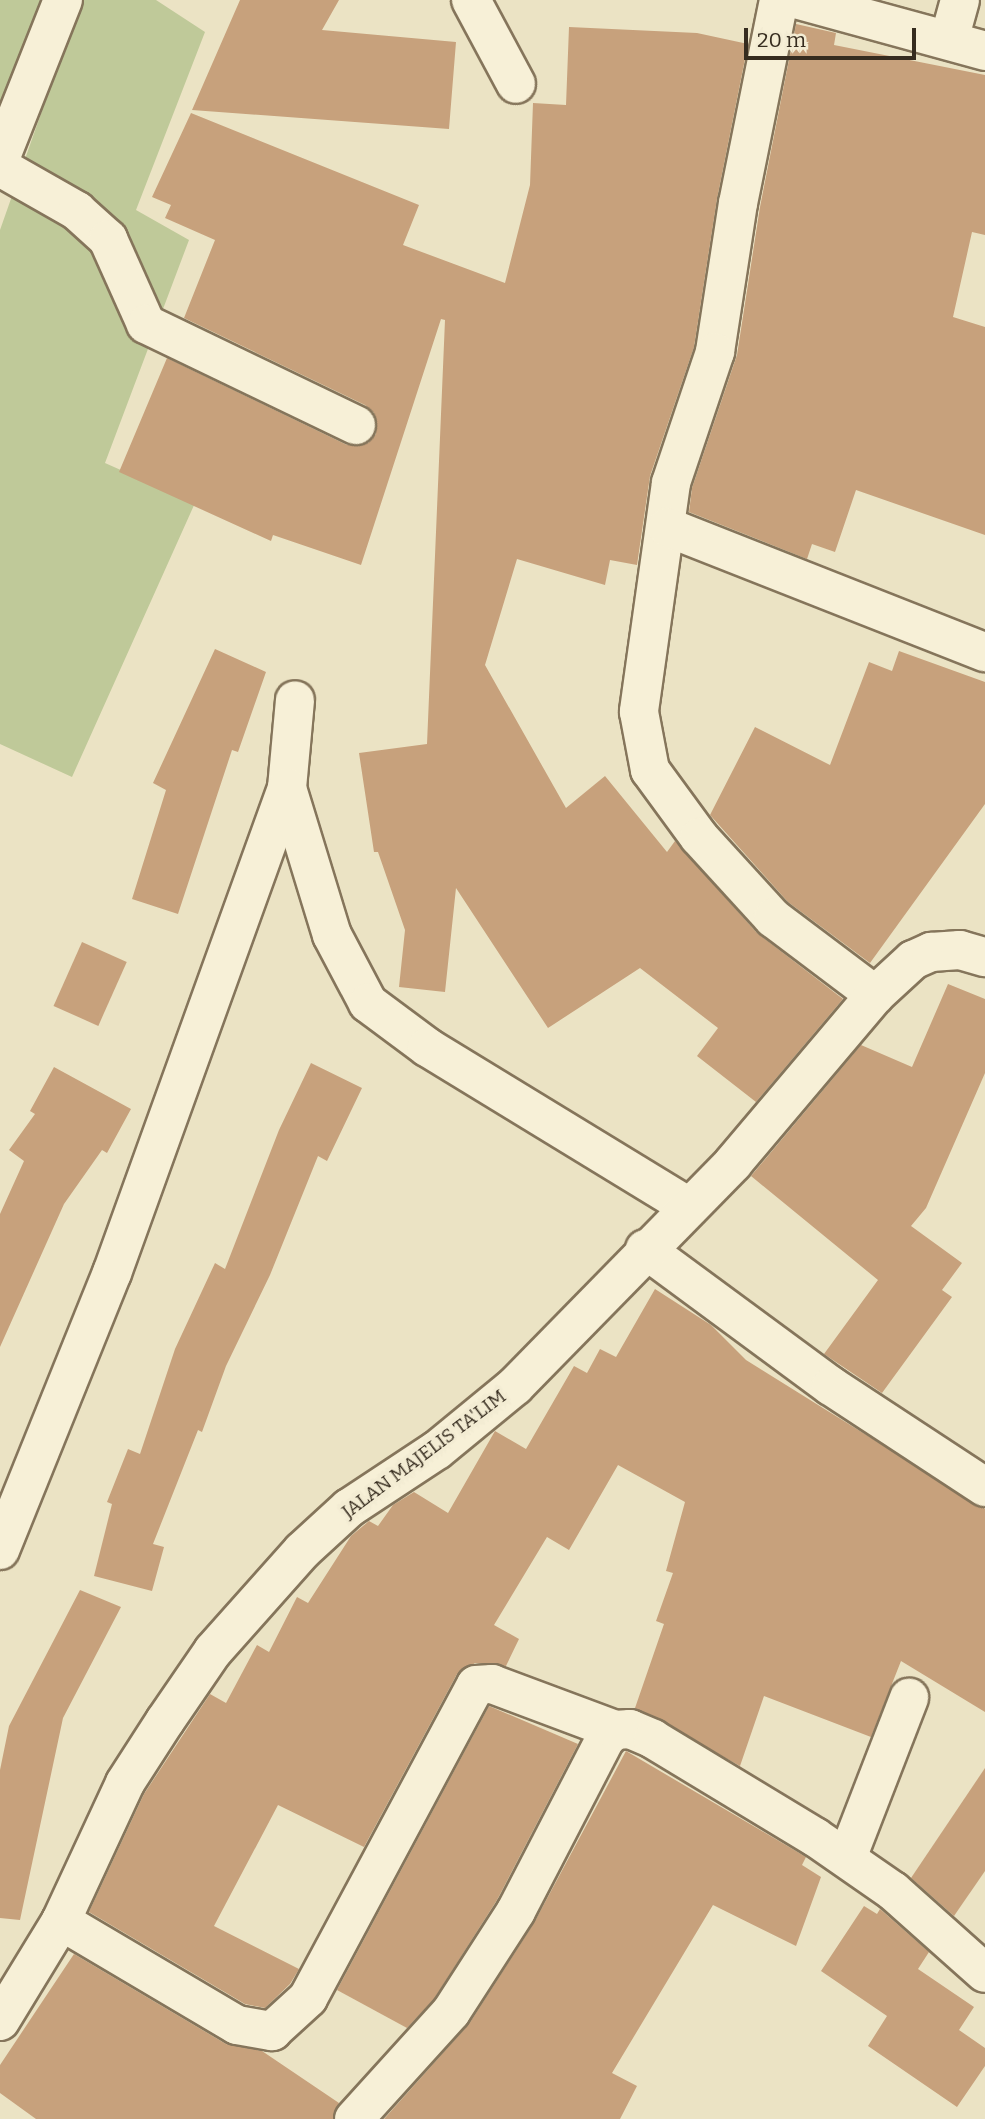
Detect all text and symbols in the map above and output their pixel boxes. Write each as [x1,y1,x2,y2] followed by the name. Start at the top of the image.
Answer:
[747,14,918,58] scale bar
[757,27,806,53] text: 20 m
[338,1385,510,1523] street label: JALAN MAJELIS TA'LIM

